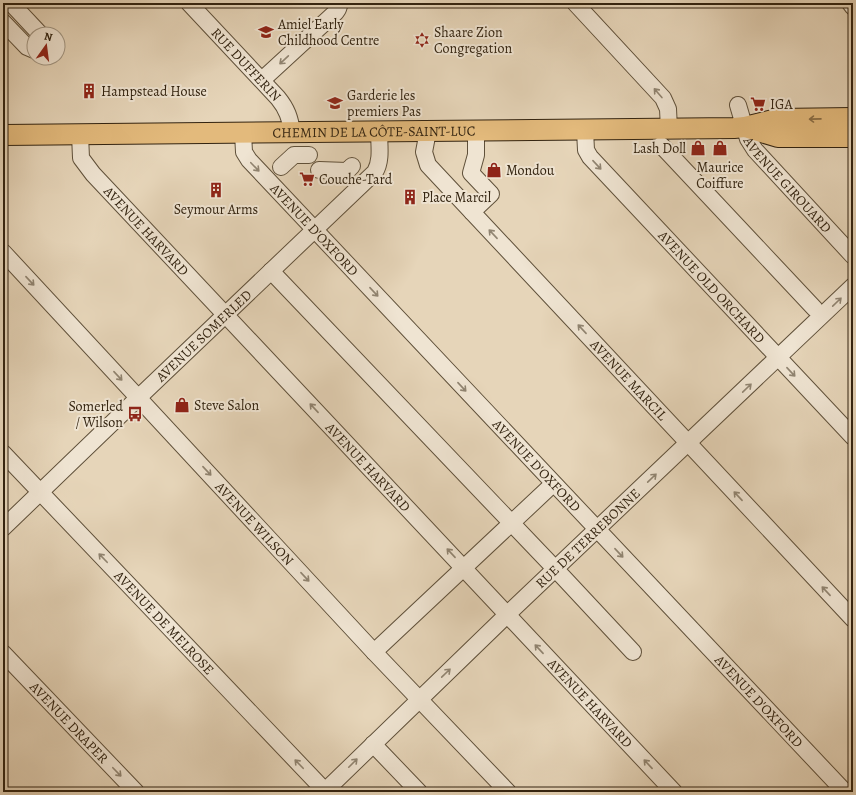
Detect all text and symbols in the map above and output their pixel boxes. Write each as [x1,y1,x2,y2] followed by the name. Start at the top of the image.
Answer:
[277,15,379,50] place label: Amiel Early Childhood Centre
[207,23,286,105] street label: RUE DUFFERIN
[257,23,275,41] school or university icon: Amiel Early Childhood Centre
[434,23,512,58] place label: Shaare Zion Congregation
[26,26,66,66] north arrow
[43,29,54,45] text: N
[413,31,431,49] synagogue icon: Shaare Zion Congregation
[279,55,289,65] one-way arrow
[80,82,98,100] building icon: Hampstead House
[101,82,207,101] place label: Hampstead House
[347,86,421,121] place label: Garderie les premiers Pas
[654,88,663,98] one-way arrow
[326,94,344,112] school or university icon: Garderie les premiers Pas
[749,95,767,113] supermarket icon: IGA
[770,95,793,114] place label: IGA
[809,115,822,123] one-way arrow
[272,121,476,142] street label: CHEMIN DE LA CÔTE-SAINT-LUC
[739,132,836,237] street label: AVENUE GIROUARD
[633,139,687,158] place label: Lash Doll
[689,139,707,157] shop icon: Lash Doll
[711,139,729,157] shop icon: Maurice Coiffure
[696,158,744,193] place label: Maurice Coiffure
[592,160,602,170] one-way arrow
[485,161,503,179] shop icon: Mondou
[506,161,555,180] place label: Mondou
[251,162,260,172] one-way arrow
[298,170,316,188] supermarket icon: Couche-Tard
[319,170,393,189] place label: Couche-Tard
[266,178,363,280] street label: AVENUE D'OXFORD
[99,181,193,280] street label: AVENUE HARVARD
[207,181,225,199] building icon: Seymour Arms
[401,188,419,206] building icon: Place Marcil
[422,188,492,207] place label: Place Marcil
[174,200,258,219] place label: Seymour Arms
[653,225,770,347] street label: AVENUE OLD ORCHARD
[488,229,498,239] one-way arrow
[25,276,34,286] one-way arrow
[151,285,256,386] street label: AVENUE SOMERLED
[369,287,378,297] one-way arrow
[832,297,842,307] one-way arrow
[577,324,587,334] one-way arrow
[586,334,672,425] street label: AVENUE MARCIL
[787,367,796,377] one-way arrow
[113,371,123,381] one-way arrow
[458,382,467,392] one-way arrow
[742,383,752,393] one-way arrow
[173,396,191,414] shop icon: Steve Salon
[194,396,259,415] place label: Steve Salon
[68,397,123,432] place label: Somerled / Wilson
[309,403,318,413] one-way arrow
[126,405,144,423] bus stop icon: Somerled / Wilson
[488,414,585,516] street label: AVENUE D'OXFORD
[321,417,415,516] street label: AVENUE HARVARD
[202,466,211,477] one-way arrow
[647,473,657,482] one-way arrow
[210,477,298,569] street label: AVENUE WILSON
[531,484,644,592] street label: RUE DE TERREBONNE
[733,491,742,501] one-way arrow
[446,548,456,558] one-way arrow
[614,548,624,558] one-way arrow
[99,553,108,563] one-way arrow
[110,566,218,678] street label: AVENUE DE MELROSE
[300,572,310,582] one-way arrow
[822,586,831,596] one-way arrow
[534,644,544,654] one-way arrow
[710,650,808,752] street label: AVENUE D'OXFORD
[543,653,637,752] street label: AVENUE HARVARD
[441,668,451,678] one-way arrow
[25,677,113,768] street label: AVENUE DRAPER
[295,759,304,769] one-way arrow
[348,759,358,768] one-way arrow
[643,759,652,769] one-way arrow
[112,767,122,777] one-way arrow

